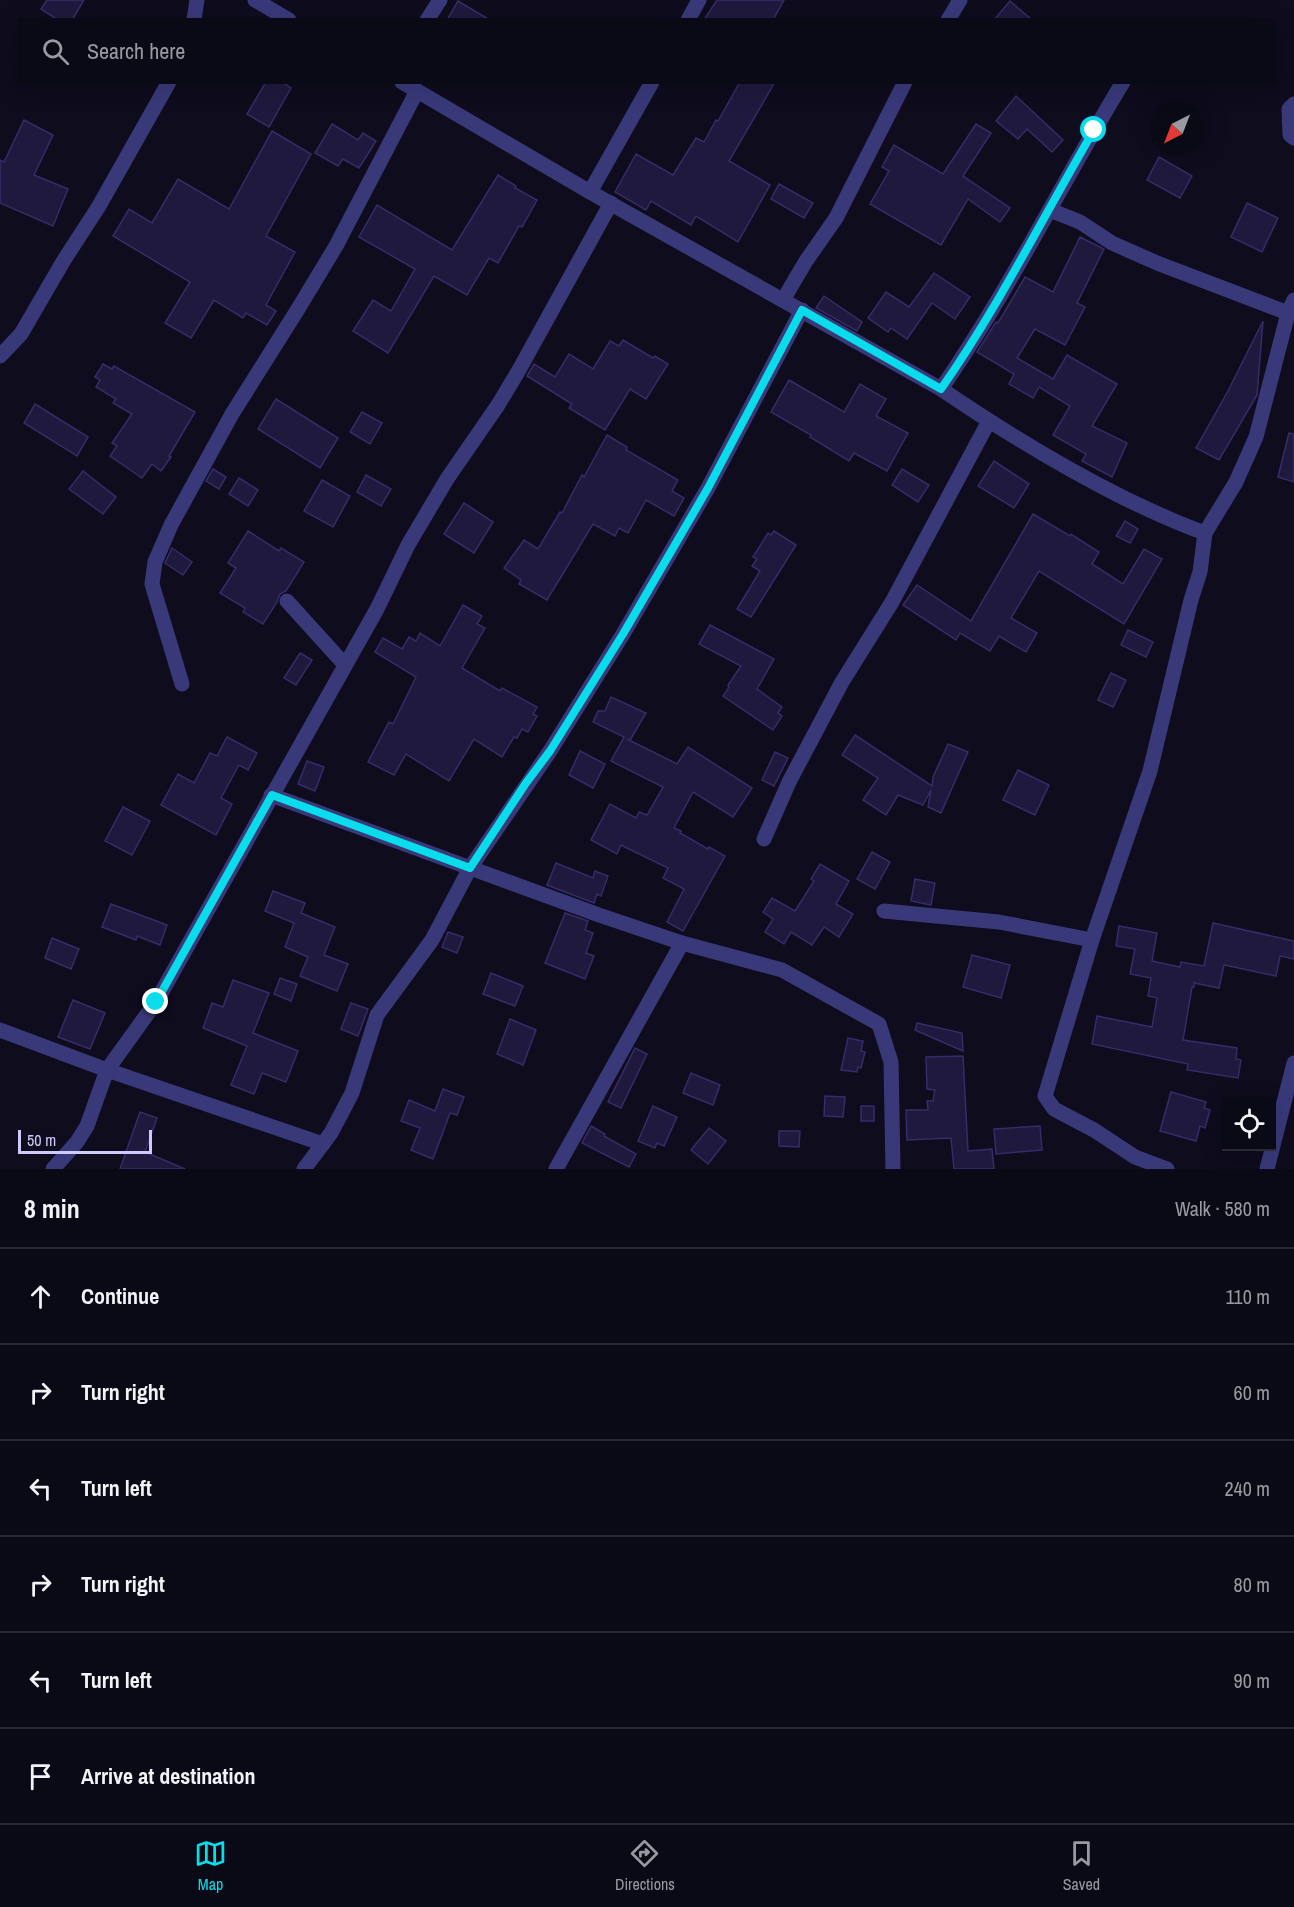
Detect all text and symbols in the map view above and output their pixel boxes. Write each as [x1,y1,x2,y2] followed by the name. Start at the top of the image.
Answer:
[18,18,1276,84] search box
[39,35,72,68] icon: search
[87,36,185,66] text: Search here
[1150,102,1204,156] north arrow
[1080,116,1106,142] route start
[142,988,168,1014] route end
[1222,1097,1276,1151] map controls
[1222,1097,1276,1151] button: locate
[18,1127,152,1154] scale bar
[27,1129,56,1151] text: 50 m
[24,1191,80,1226] text: 8 min
[1175,1195,1270,1222] text: Walk · 580 m
[24,1280,57,1313] icon: ahead
[81,1281,159,1311] text: Continue
[1226,1283,1270,1310] text: 110 m
[24,1376,57,1409] icon: right
[81,1377,165,1407] text: Turn right
[1234,1379,1270,1406] text: 60 m
[24,1472,57,1505] icon: left
[81,1473,152,1503] text: Turn left
[1224,1475,1270,1502] text: 240 m
[24,1568,57,1601] icon: right
[81,1569,165,1599] text: Turn right
[1234,1571,1270,1598] text: 80 m
[24,1664,57,1697] icon: left
[81,1665,152,1695] text: Turn left
[1234,1667,1270,1694] text: 90 m
[24,1760,57,1793] icon: arrive
[81,1761,255,1791] text: Arrive at destination
[194,1837,227,1895] tab: Map
[615,1837,675,1895] tab: Directions
[1063,1837,1100,1895] tab: Saved

